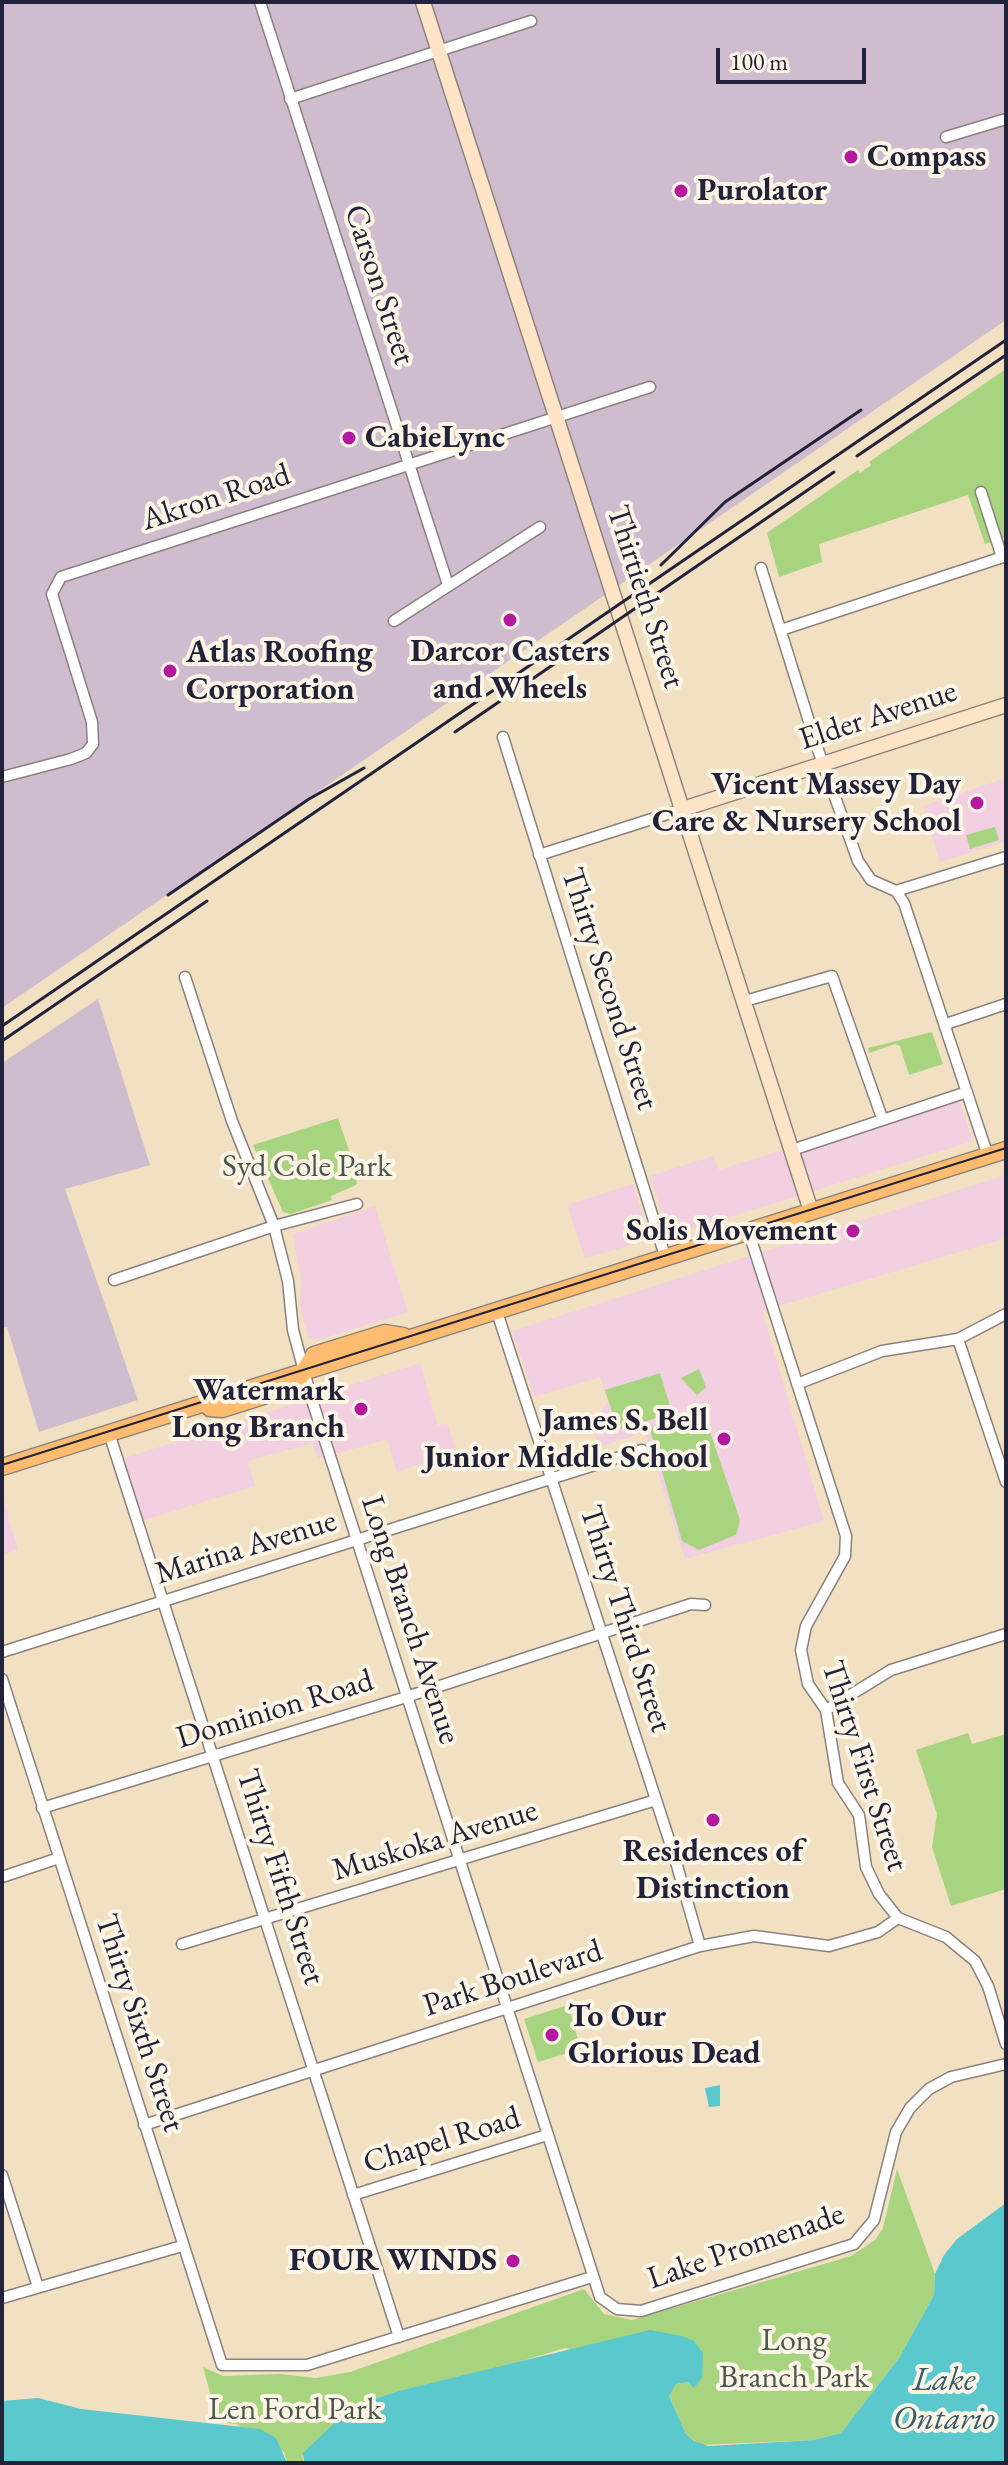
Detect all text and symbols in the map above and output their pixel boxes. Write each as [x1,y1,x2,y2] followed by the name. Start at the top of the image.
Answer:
[720,32,870,82] scale bar
[730,46,788,77] text: 100 m
[867,138,986,176] place label: Compass
[842,148,860,166] marker: Compass
[697,172,827,210] place label: Purolator
[672,182,690,200] marker: Purolator
[335,200,423,370] street label: Carson Street
[365,419,505,457] place label: CabieLync
[340,429,358,447] marker: CabieLync
[137,456,295,540] street label: Akron Road
[597,501,693,693] street label: Thirtieth Street
[501,611,519,629] marker: Darcor Casters and Wheels
[410,633,610,708] place label: Darcor Casters and Wheels
[186,634,373,709] place label: Atlas Roofing Corporation
[161,662,179,680] marker: Atlas Roofing Corporation
[794,673,962,759] street label: Elder Avenue
[652,766,961,841] place label: Vicent Massey Day Care & Nursery School
[968,794,986,812] marker: Vicent Massey Day Care & Nursery School
[552,863,666,1115] street label: Thirty Second Street
[222,1148,392,1186] park label: Syd Cole Park
[626,1212,837,1250] place label: Solis Movement
[844,1222,862,1240] marker: Solis Movement
[172,1372,345,1447] place label: Watermark Long Branch
[352,1400,370,1418] marker: Watermark Long Branch
[424,1402,708,1477] place label: James S. Bell Junior Middle School
[715,1430,733,1448] marker: James S. Bell Junior Middle School
[352,1491,468,1749] street label: Long Branch Avenue
[570,1501,680,1737] street label: Thirty Third Street
[151,1502,341,1594] street label: Marina Avenue
[812,1656,916,1876] street label: Thirty First Street
[172,1662,378,1758] street label: Dominion Road
[227,1764,333,1990] street label: Thirty Fifth Street
[328,1792,542,1890] street label: Muskoka Avenue
[704,1811,722,1829] marker: Residences of Distinction
[623,1833,803,1908] place label: Residences of Distinction
[86,1909,192,2137] street label: Thirty Sixth Street
[419,1932,607,2026] street label: Park Boulevard
[568,1998,761,2073] place label: To Our Glorious Dead
[543,2026,561,2044] marker: To Our Glorious Dead
[359,2099,525,2183] street label: Chapel Road
[643,2195,849,2299] street label: Lake Promenade
[289,2242,497,2280] place label: FOUR WINDS
[504,2252,522,2270] marker: FOUR WINDS
[719,2322,869,2397] park label: Long Branch Park
[893,2361,995,2440] water label: Lake Ontario
[208,2391,382,2429] park label: Len Ford Park

